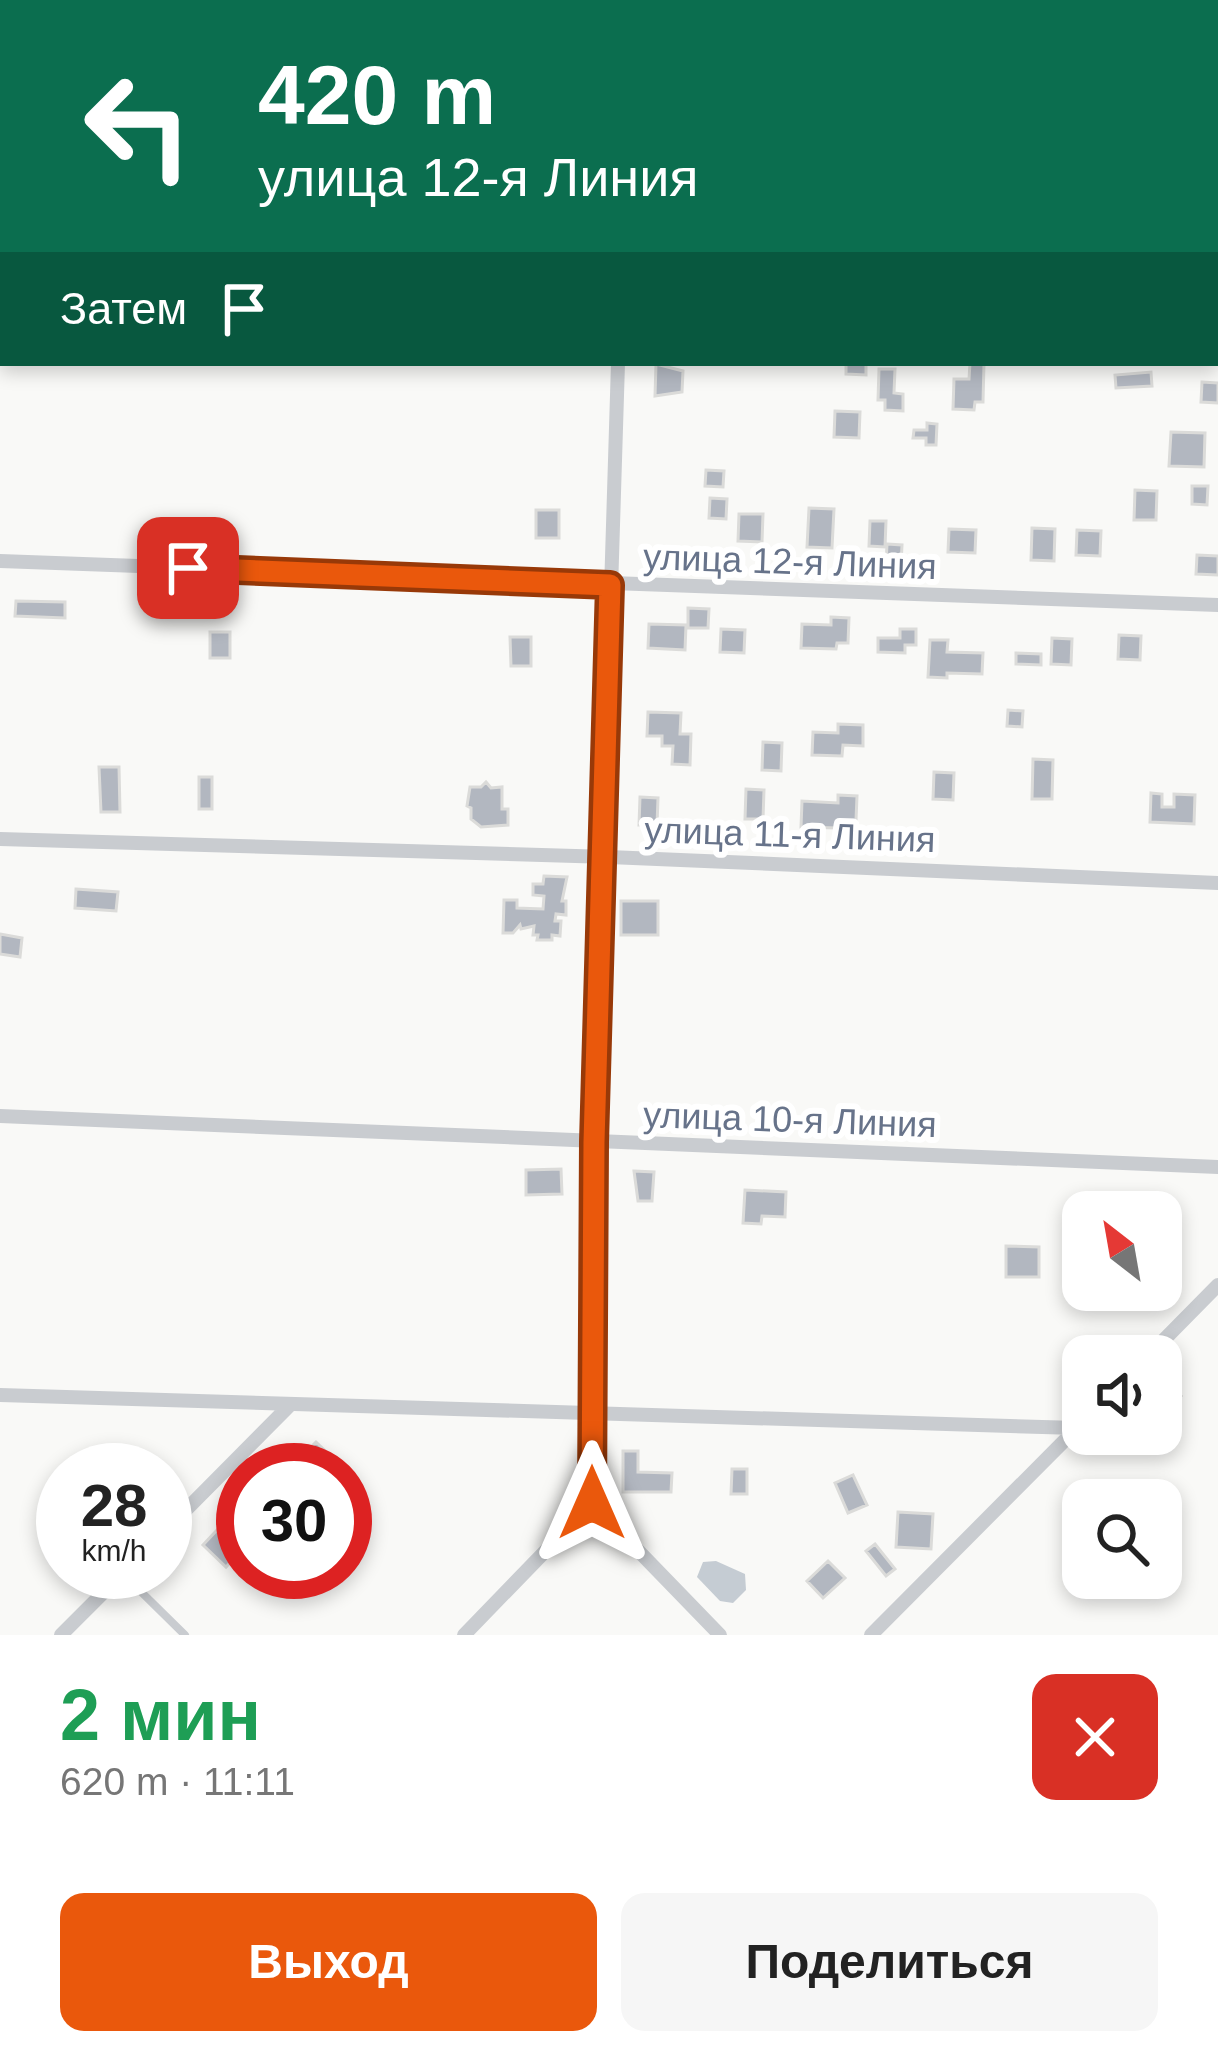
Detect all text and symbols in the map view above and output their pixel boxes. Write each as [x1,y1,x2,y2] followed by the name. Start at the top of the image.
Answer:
[60,48,216,204] icon: left
[258,48,496,142] text: 420 m
[258,147,699,207] text: улица 12-я Линия
[211,276,277,342] icon: arrive
[60,283,187,334] text: Затем
[137,517,239,619] pin
[155,535,221,601] icon: arrive
[642,536,937,587] street label: улица 12-я Линия
[644,809,936,860] street label: улица 11-я Линия
[642,1094,937,1145] street label: улица 10-я Линия
[1062,1191,1182,1311] north arrow
[1062,1191,1182,1599] map controls
[1062,1335,1182,1455] button: sound
[529,1440,655,1566] position arrow
[216,1443,372,1599] speed limit sign: 30
[81,1472,147,1539] text: 28
[1062,1479,1182,1599] button: search
[81,1534,147,1567] text: km/h
[1032,1674,1158,1800] button: close
[60,1675,261,1755] text: 2 мин
[60,1760,295,1803] text: 620 m · 11:11
[60,1893,597,2031] button: Выход
[621,1893,1158,2031] button: Поделиться

